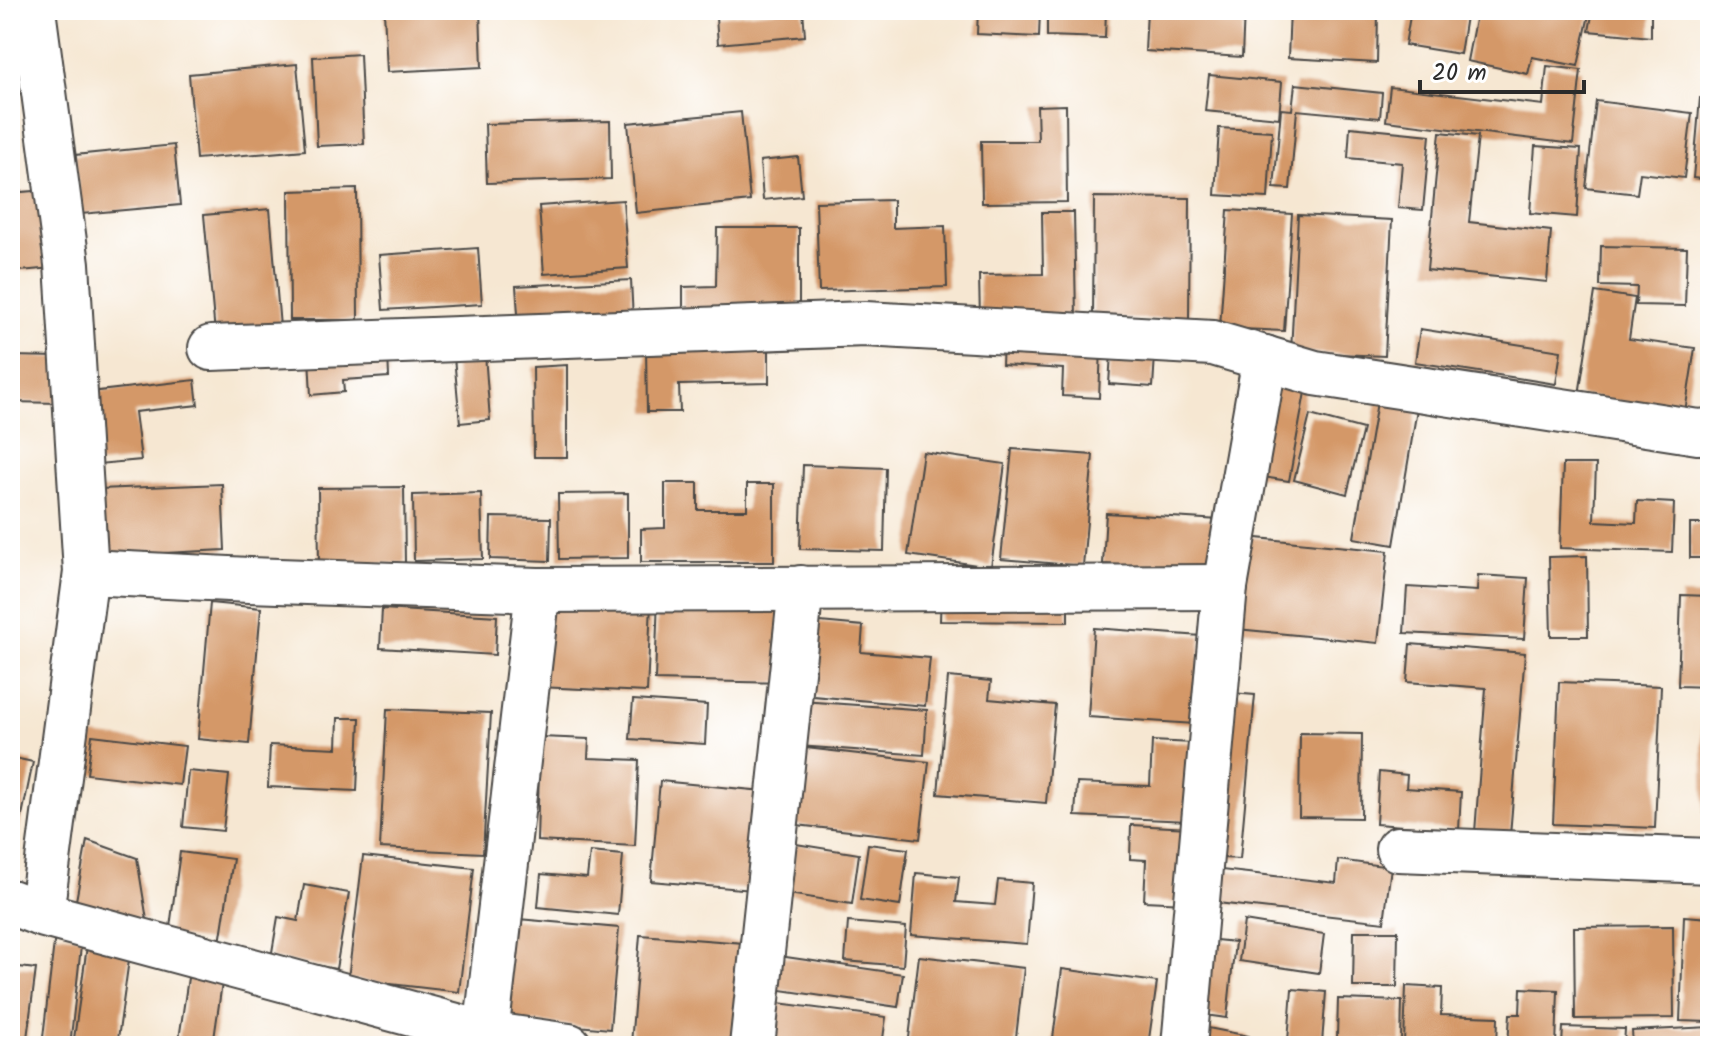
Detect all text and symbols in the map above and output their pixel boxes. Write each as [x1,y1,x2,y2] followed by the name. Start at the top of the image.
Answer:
[1420,44,1584,94] scale bar
[1432,54,1487,93] text: 20 m

